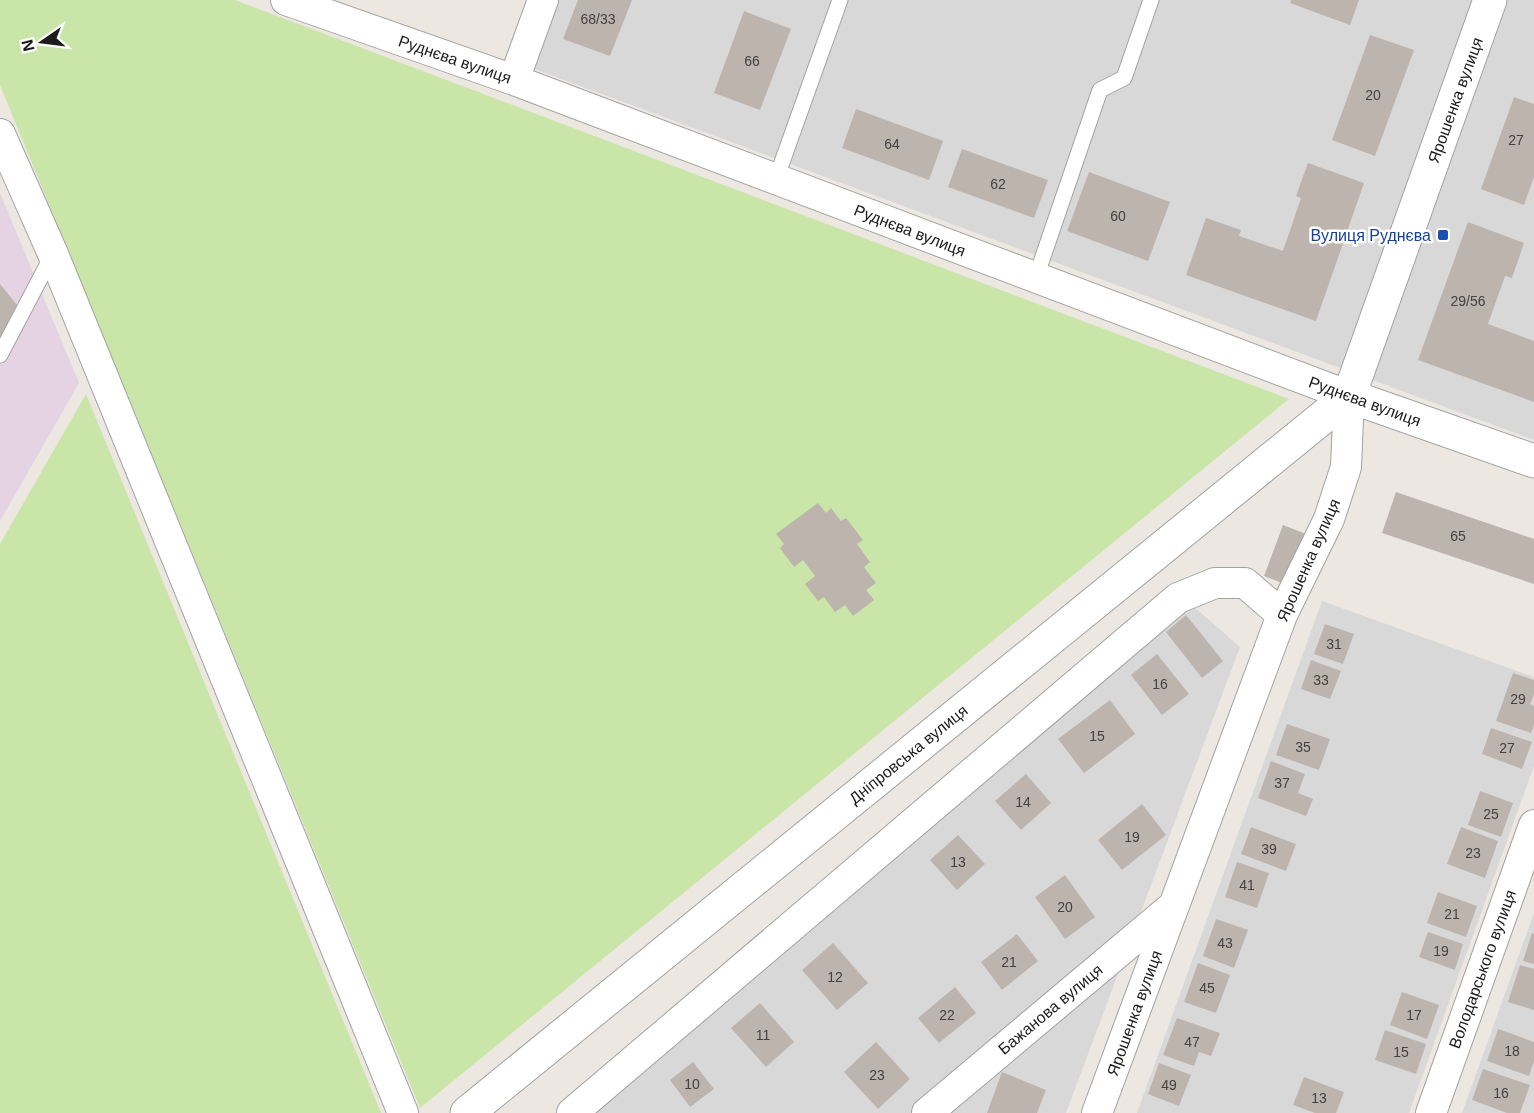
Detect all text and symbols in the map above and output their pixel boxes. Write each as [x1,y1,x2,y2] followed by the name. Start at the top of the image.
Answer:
[580,11,616,27] house number: 68/33
[12,12,72,72] north arrow
[396,32,513,87] street label: Руднєва вулиця
[1425,35,1486,165] street label: Ярошенка вулиця
[18,38,38,53] text: N
[744,53,760,69] house number: 66
[1365,87,1381,103] house number: 20
[1508,132,1524,148] house number: 27
[884,136,900,152] house number: 64
[990,176,1006,192] house number: 62
[852,201,968,260] street label: Руднєва вулиця
[1110,208,1126,224] house number: 60
[1311,227,1431,244] place label: Вулиця Руднєва
[1436,228,1450,242] marker: Вулиця Руднєва
[1450,293,1486,309] house number: 29/56
[1306,373,1423,430] street label: Руднєва вулиця
[1274,496,1343,624] street label: Ярошенка вулиця
[1450,528,1466,544] house number: 65
[1326,636,1342,652] house number: 31
[1313,672,1329,688] house number: 33
[1152,676,1168,692] house number: 16
[1510,691,1526,707] house number: 29
[846,702,971,807] street label: Дніпровська вулиця
[1089,728,1105,744] house number: 15
[1295,739,1311,755] house number: 35
[1499,740,1515,756] house number: 27
[1274,775,1290,791] house number: 37
[1015,794,1031,810] house number: 14
[1483,806,1499,822] house number: 25
[1124,829,1140,845] house number: 19
[1261,841,1277,857] house number: 39
[1465,845,1481,861] house number: 23
[950,854,966,870] house number: 13
[1239,877,1255,893] house number: 41
[1446,888,1519,1051] street label: Володарського вулиця
[1057,899,1073,915] house number: 20
[1444,906,1460,922] house number: 21
[1217,935,1233,951] house number: 43
[1433,943,1449,959] house number: 19
[1104,948,1165,1078] street label: Ярошенка вулиця
[1001,954,1017,970] house number: 21
[995,961,1106,1058] street label: Бажанова вулиця
[827,969,843,985] house number: 12
[1199,980,1215,996] house number: 45
[939,1007,955,1023] house number: 22
[1406,1007,1422,1023] house number: 17
[756,1027,770,1043] house number: 11
[1184,1034,1200,1050] house number: 47
[1504,1043,1520,1059] house number: 18
[1393,1044,1409,1060] house number: 15
[869,1067,885,1083] house number: 23
[684,1076,700,1092] house number: 10
[1161,1077,1177,1093] house number: 49
[1493,1085,1509,1101] house number: 16
[1311,1090,1327,1106] house number: 13

